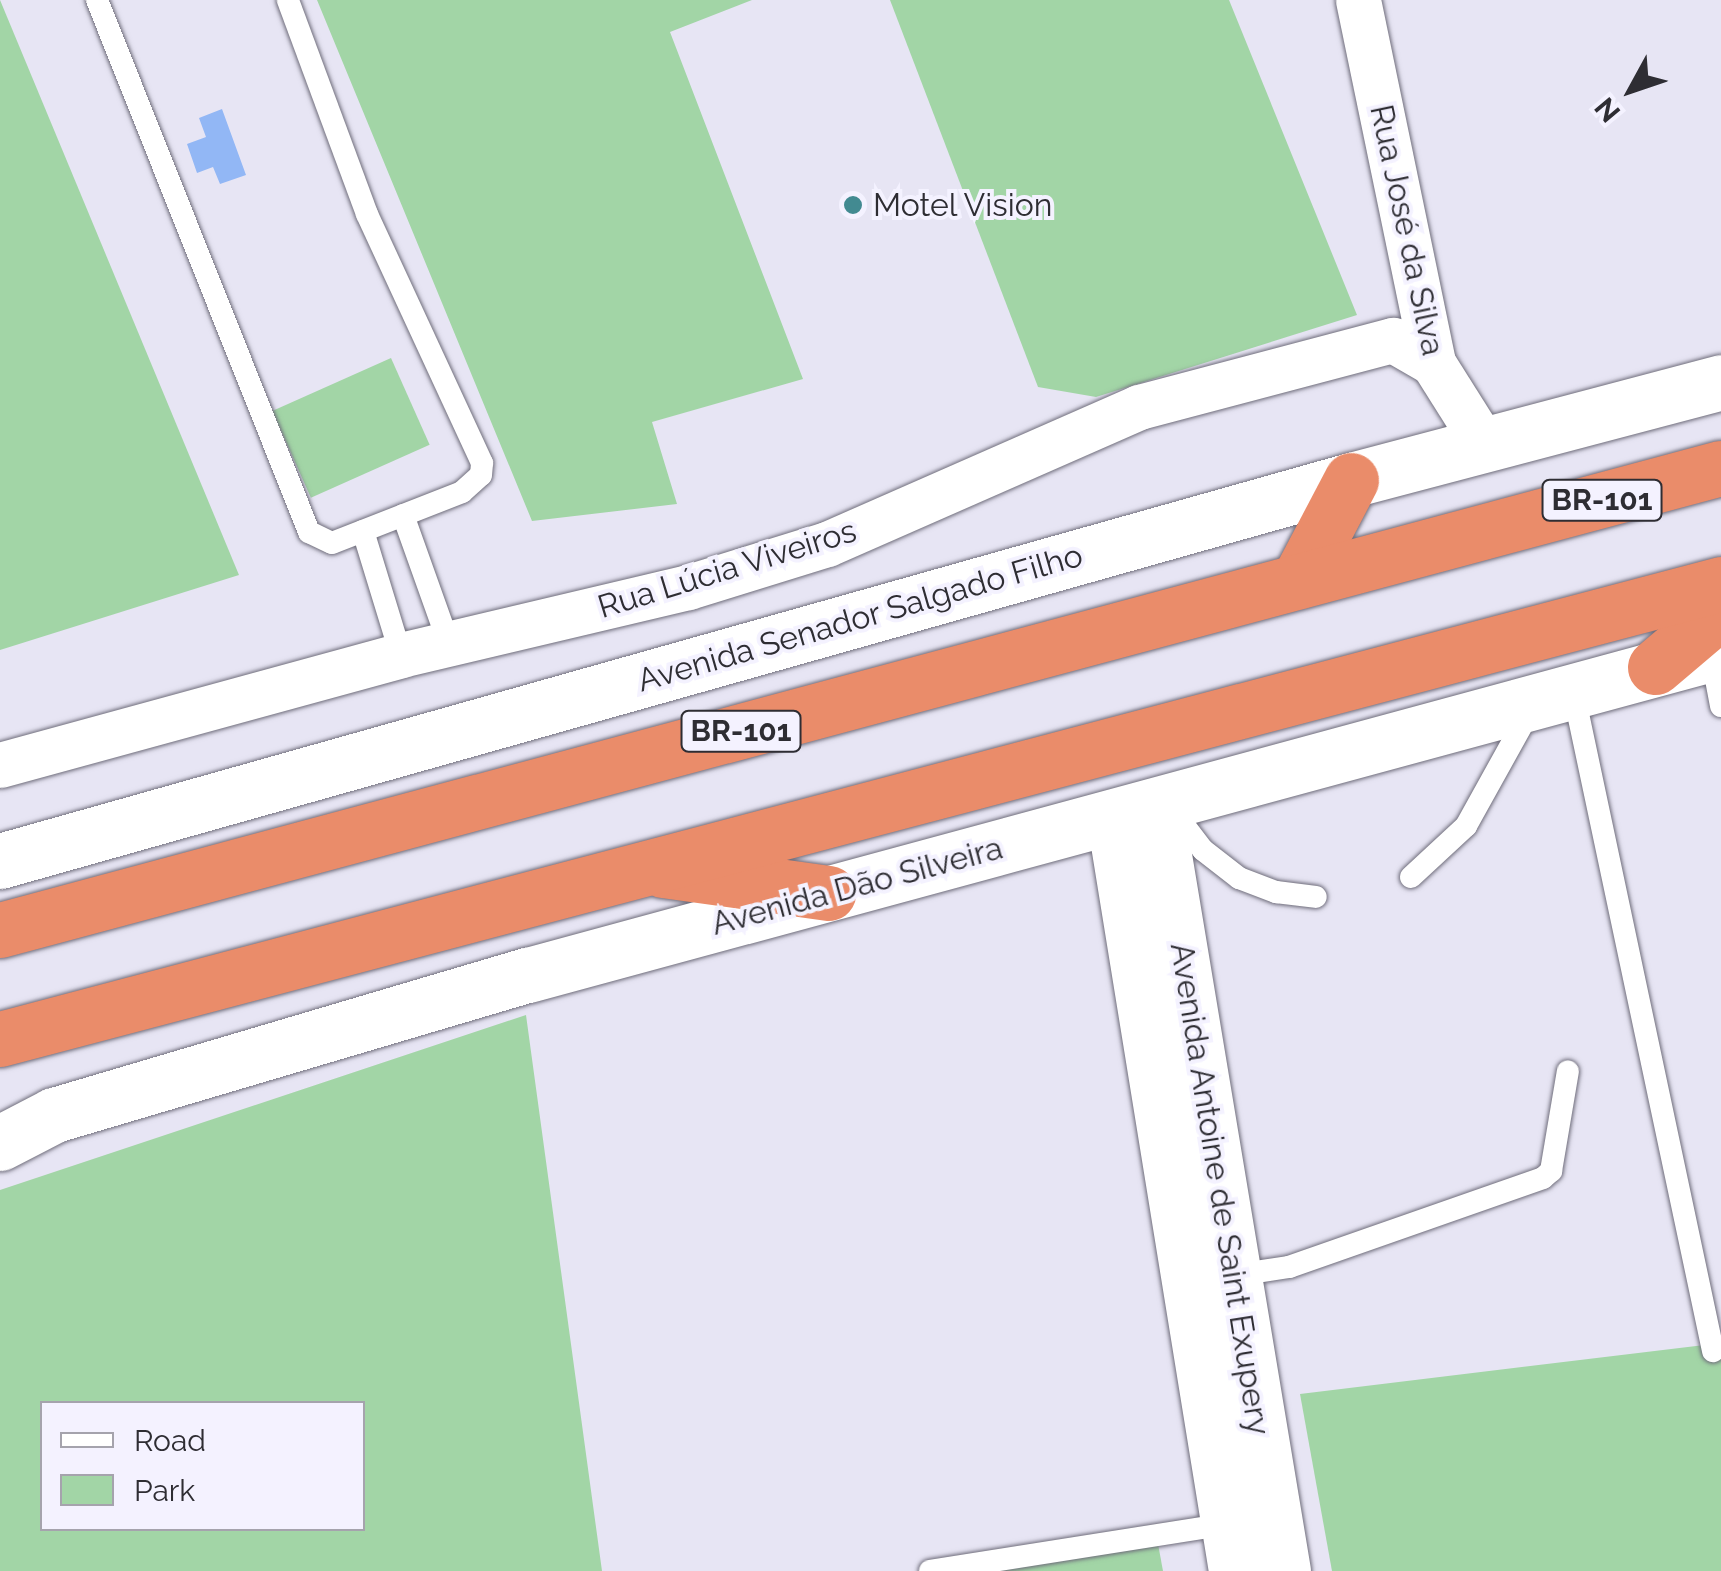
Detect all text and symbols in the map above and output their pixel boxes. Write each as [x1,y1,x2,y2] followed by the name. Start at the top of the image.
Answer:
[1581,40,1681,140] north arrow
[1588,91,1627,128] text: N
[1362,101,1452,359] street label: Rua José da Silva
[873,186,1055,224] place label: Motel Vision
[842,194,864,216] marker: Motel Vision
[1540,475,1664,525] road number: BR-101
[593,511,861,627] street label: Rua Lúcia Viveiros
[633,536,1087,700] street label: Avenida Senador Salgado Filho
[678,706,804,756] road number: BR-101
[707,829,1007,943] street label: Avenida Dão Silveira
[1162,940,1278,1438] street label: Avenida Antoine de Saint Exupery
[40,1401,365,1531] legend
[134,1423,206,1458] text: Road
[134,1473,195,1508] text: Park

